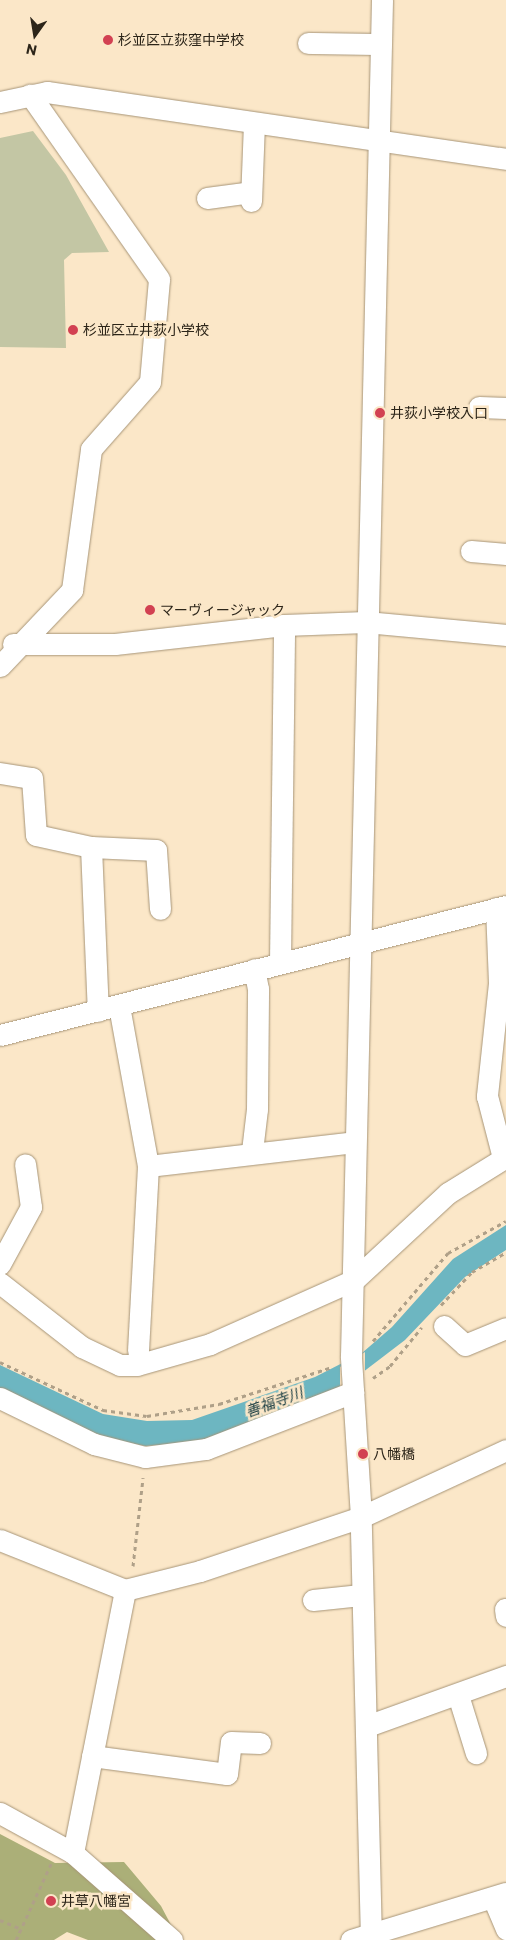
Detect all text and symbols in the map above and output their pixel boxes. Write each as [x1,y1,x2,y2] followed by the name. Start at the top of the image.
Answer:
[10,10,60,60] north arrow
[118,32,244,48] place label: 杉並区立荻窪中学校
[102,34,114,46] marker: 杉並区立荻窪中学校
[24,41,39,60] text: N
[83,322,209,338] place label: 杉並区立井荻小学校
[67,324,79,336] marker: 杉並区立井荻小学校
[390,405,488,421] place label: 井荻小学校入口
[374,407,386,419] marker: 井荻小学校入口
[160,602,286,618] place label: マーヴィージャック
[144,604,156,616] marker: マーヴィージャック
[243,1383,305,1421] water label: 善福寺川
[373,1446,415,1462] place label: 八幡橋
[357,1448,369,1460] marker: 八幡橋
[61,1893,131,1909] place label: 井草八幡宮
[45,1895,57,1907] marker: 井草八幡宮

